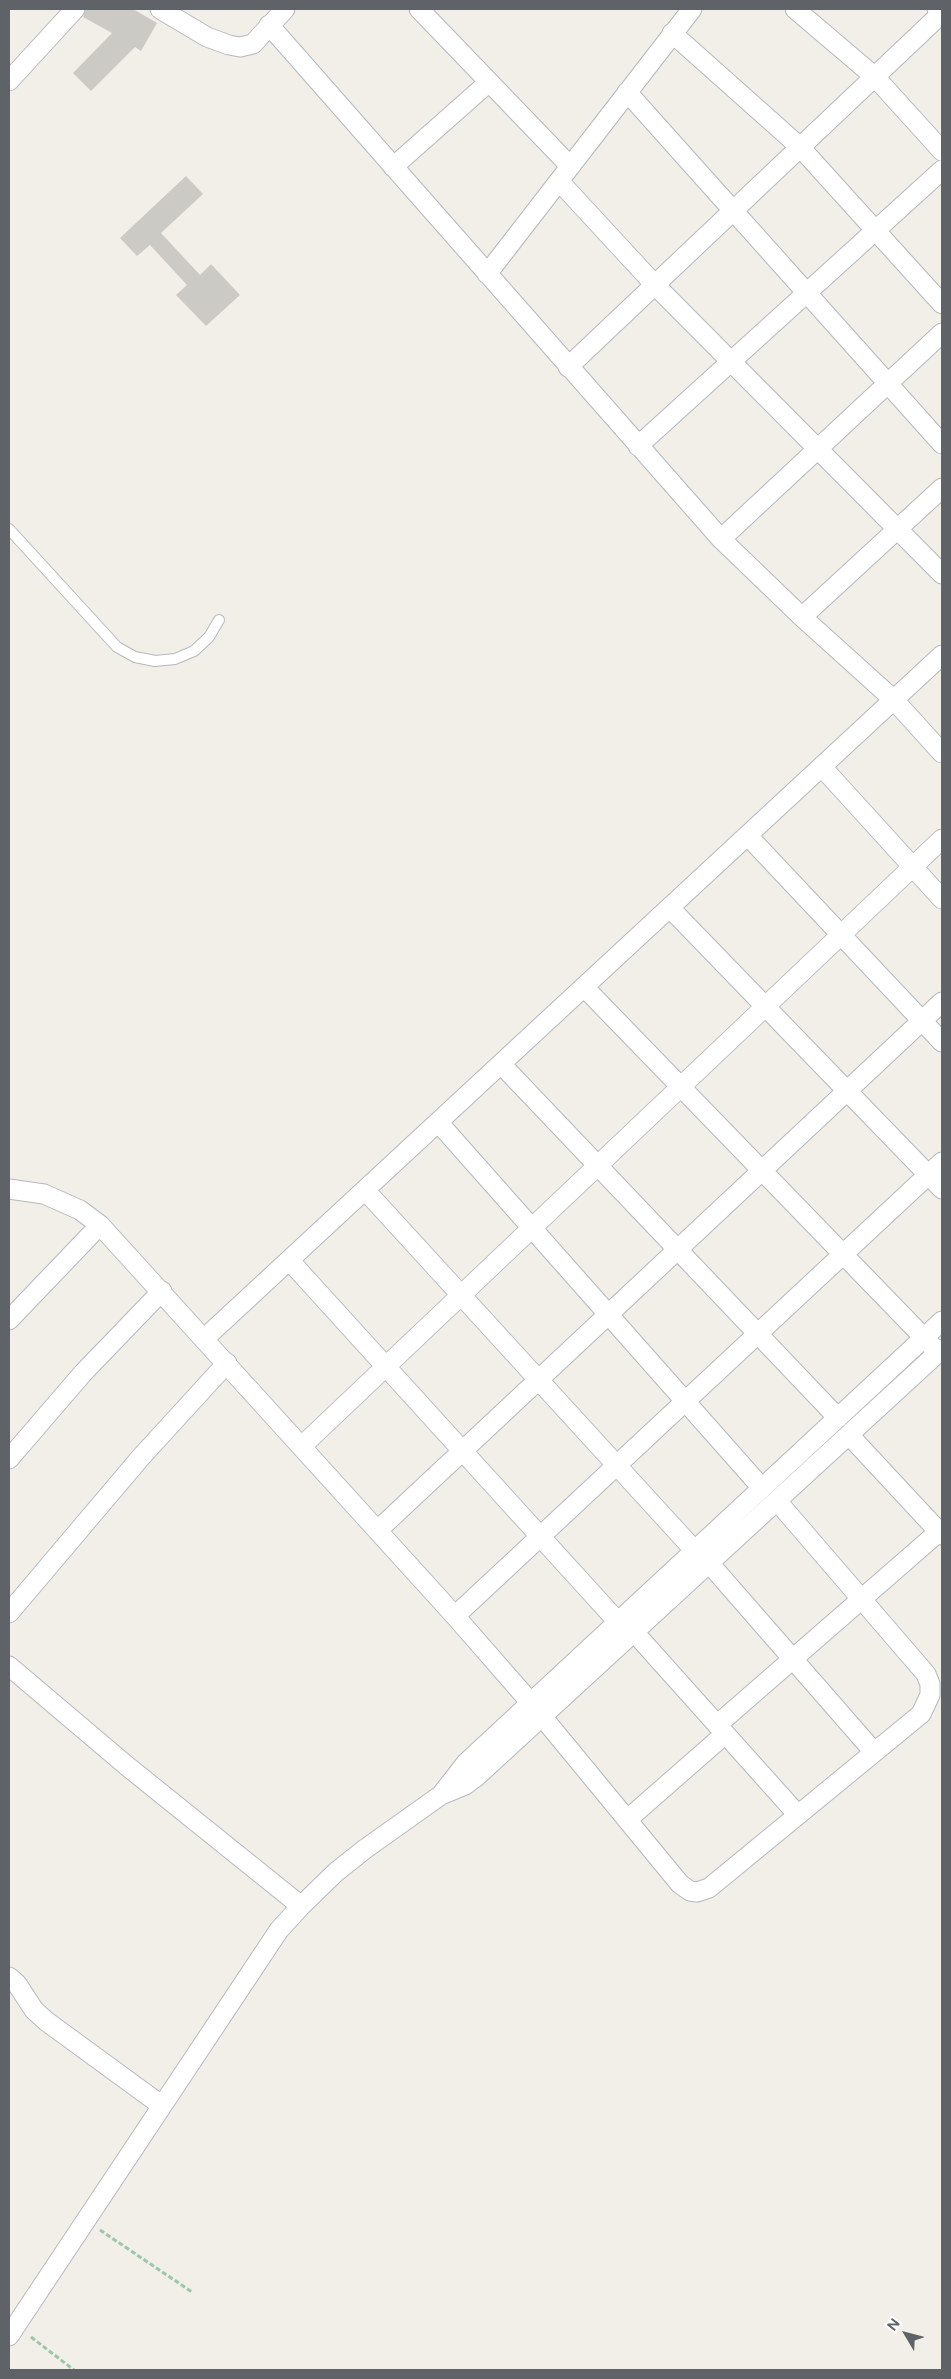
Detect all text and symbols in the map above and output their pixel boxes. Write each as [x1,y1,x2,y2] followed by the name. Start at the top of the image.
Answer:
[881,2309,931,2359] north arrow
[884,2315,904,2334] text: N

